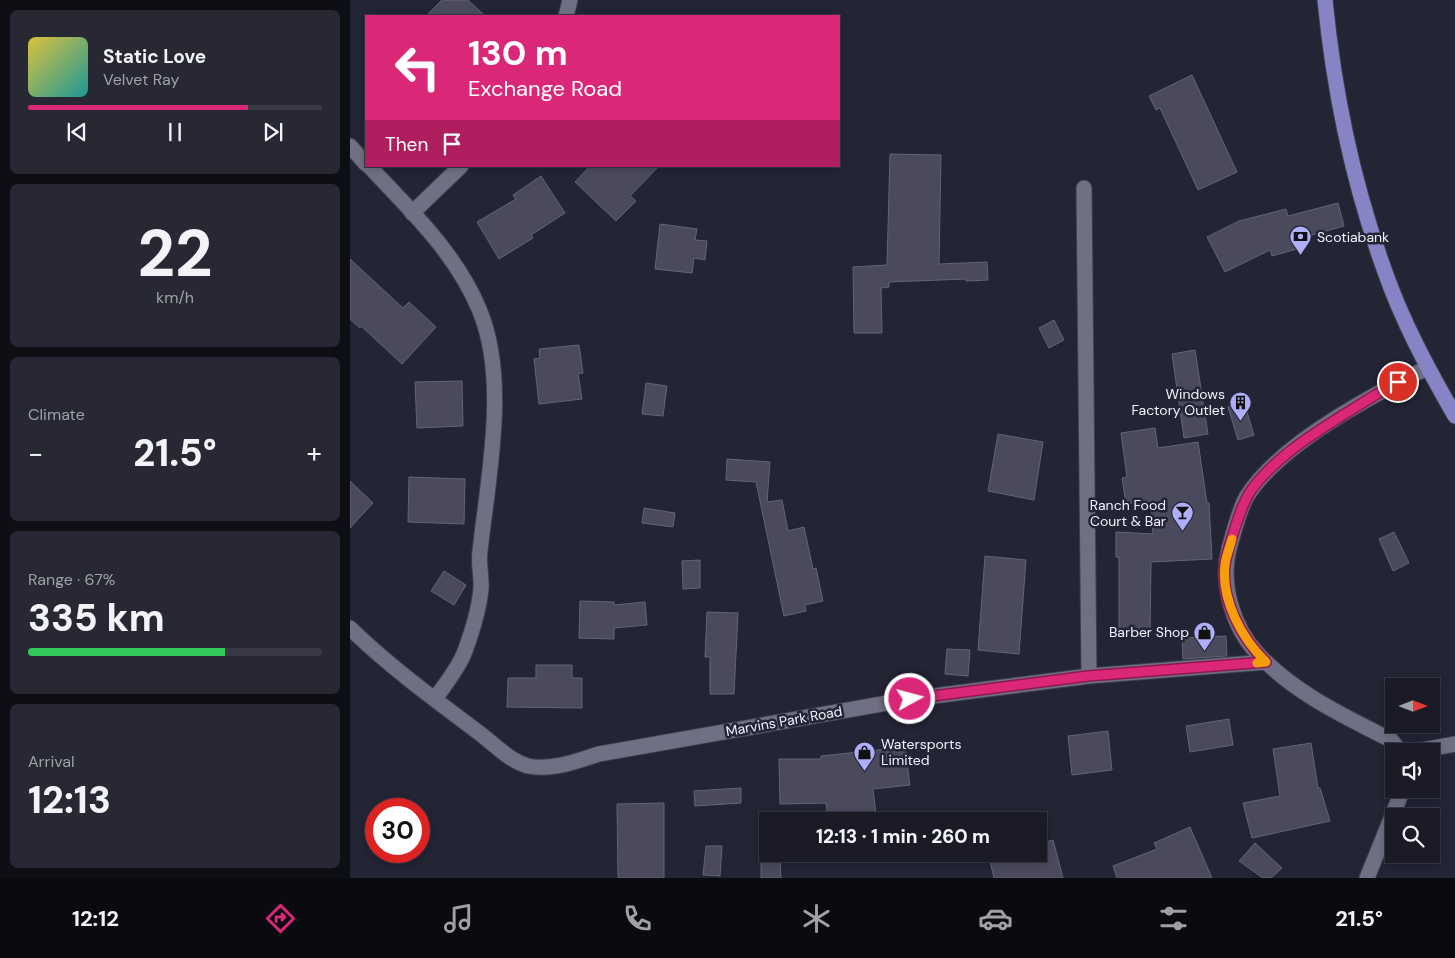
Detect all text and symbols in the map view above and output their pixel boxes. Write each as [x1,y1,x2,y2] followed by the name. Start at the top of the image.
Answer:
[468,30,568,76] text: 130 m
[385,35,450,100] icon: left
[103,44,206,69] text: Static Love
[103,69,179,90] text: Velvet Ray
[468,74,622,103] text: Exchange Road
[63,118,91,146] icon: previous
[161,118,189,146] icon: pause
[259,118,287,146] icon: next
[438,130,466,158] icon: arrive
[385,132,428,157] text: Then
[137,212,213,296] text: 22
[1289,225,1313,256] bank icon: Scotiabank
[1317,228,1389,246] place label: Scotiabank
[156,287,194,308] text: km/h
[1377,361,1419,403] pin
[1384,368,1412,396] icon: arrive
[1132,385,1225,419] place label: Windows Factory Outlet
[1229,390,1253,421] building icon: Windows Factory Outlet
[28,404,85,425] text: Climate
[133,428,217,478] text: 21.5°
[28,435,43,472] text: −
[307,435,322,472] text: +
[1090,496,1166,530] place label: Ranch Food Court & Bar
[1170,501,1194,532] bar icon: Ranch Food Court & Bar
[28,569,115,590] text: Range · 67%
[28,593,165,643] text: 335 km
[1193,620,1217,651] shop icon: Barber Shop
[1109,623,1189,641] place label: Barber Shop
[883,672,935,724] position arrow
[1385,678,1440,732] north arrow
[1385,678,1440,863] map controls
[724,702,844,740] street label: Marvins Park Road
[881,735,962,769] place label: Watersports Limited
[853,740,877,771] shop icon: Watersports Limited
[1385,743,1440,798] button: sound
[28,751,75,772] text: Arrival
[28,775,111,825] text: 12:13
[365,798,430,863] speed limit sign: 30
[1385,808,1440,863] button: search
[816,824,990,849] text: 12:13 · 1 min · 260 m
[263,901,298,936] icon: directions
[441,901,476,936] icon: music
[620,901,655,936] icon: phone
[799,901,834,936] icon: climate
[978,901,1013,936] icon: car
[1156,901,1191,936] icon: filters
[72,904,119,933] text: 12:12
[1335,904,1383,933] text: 21.5°

